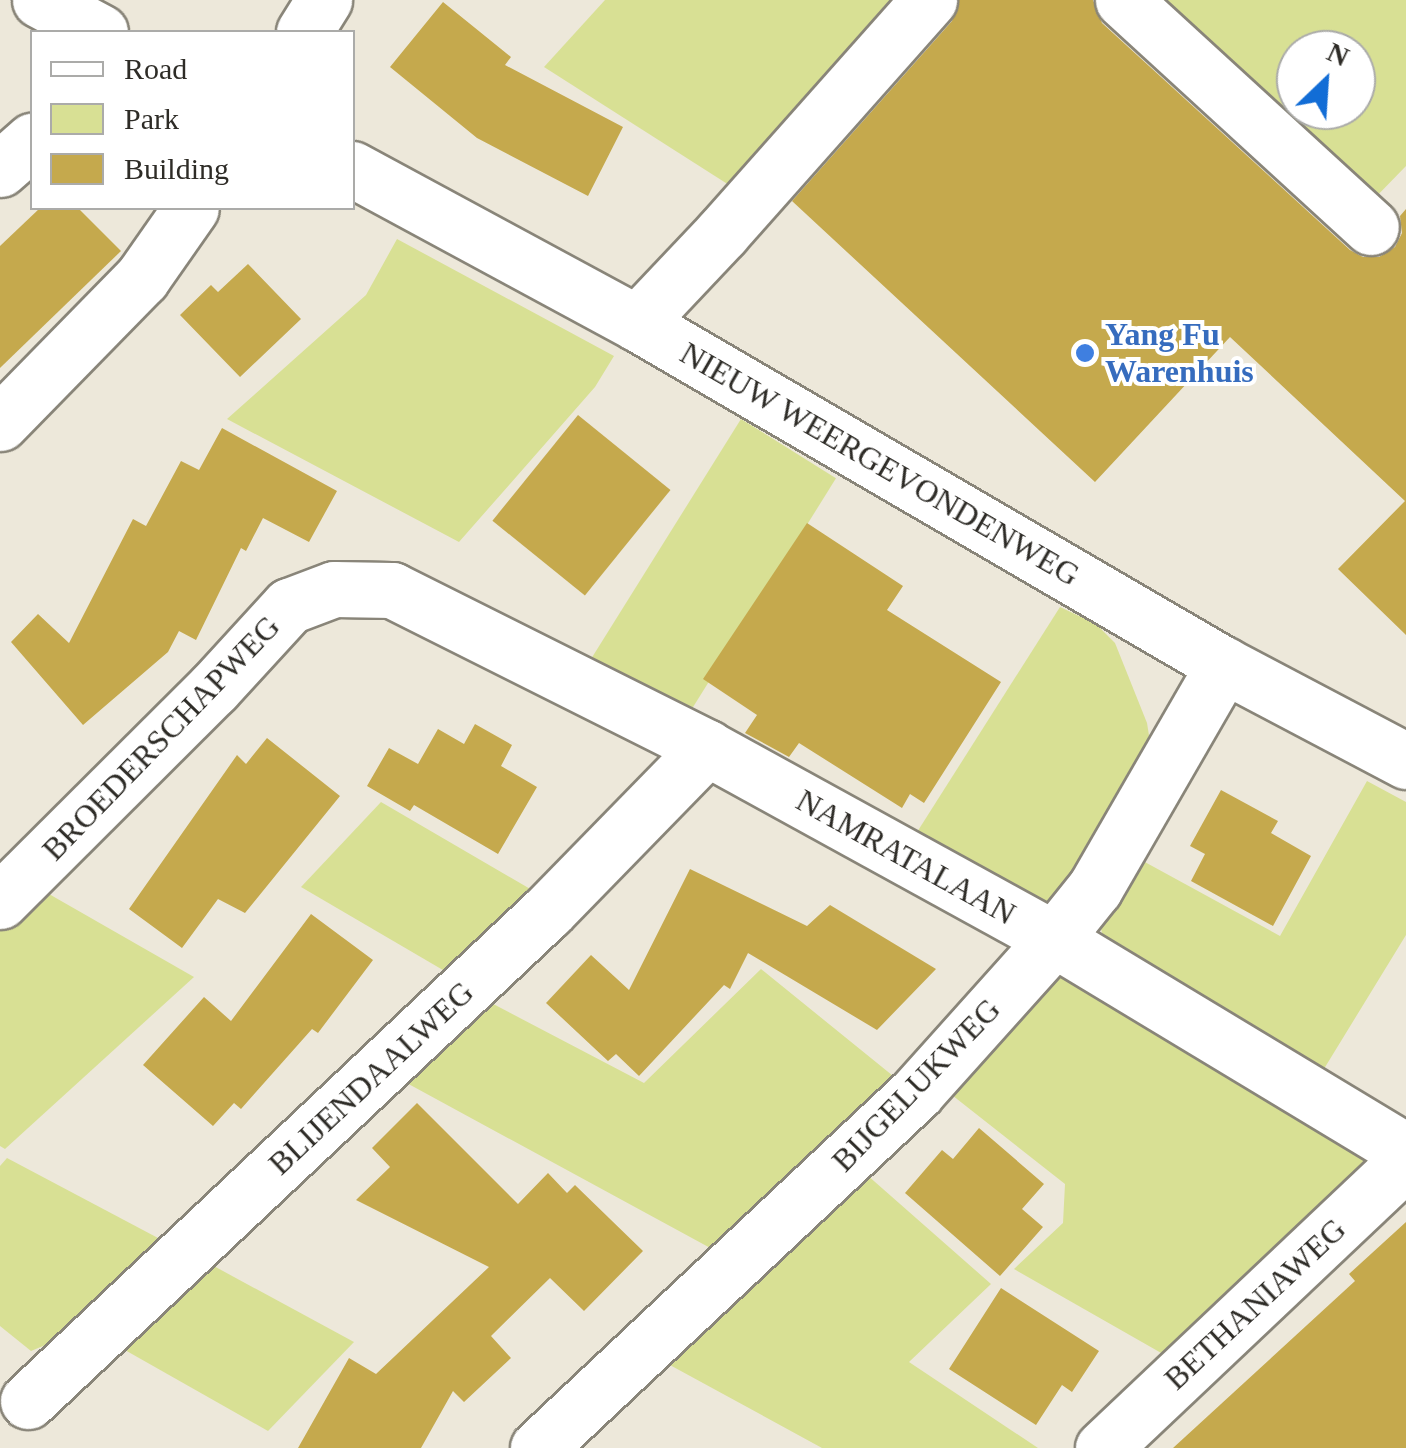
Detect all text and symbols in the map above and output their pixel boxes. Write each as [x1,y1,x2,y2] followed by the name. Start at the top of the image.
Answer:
[30,30,355,210] legend
[1276,30,1376,130] north arrow
[1322,36,1354,72] text: N
[124,52,187,85] text: Road
[124,102,179,135] text: Park
[124,152,229,185] text: Building
[1105,316,1254,391] place label: Yang Fu Warenhuis
[673,333,1087,595] street label: NIEUW WEERGEVONDENWEG
[1074,342,1096,364] marker: Yang Fu Warenhuis
[34,608,288,868] street label: BROEDERSCHAPWEG
[790,781,1022,933] street label: NAMRATALAAN
[261,973,481,1183] street label: BLIJENDAALWEG
[824,990,1008,1180] street label: BIJGELUKWEG
[1156,1210,1354,1398] street label: BETHANIAWEG

